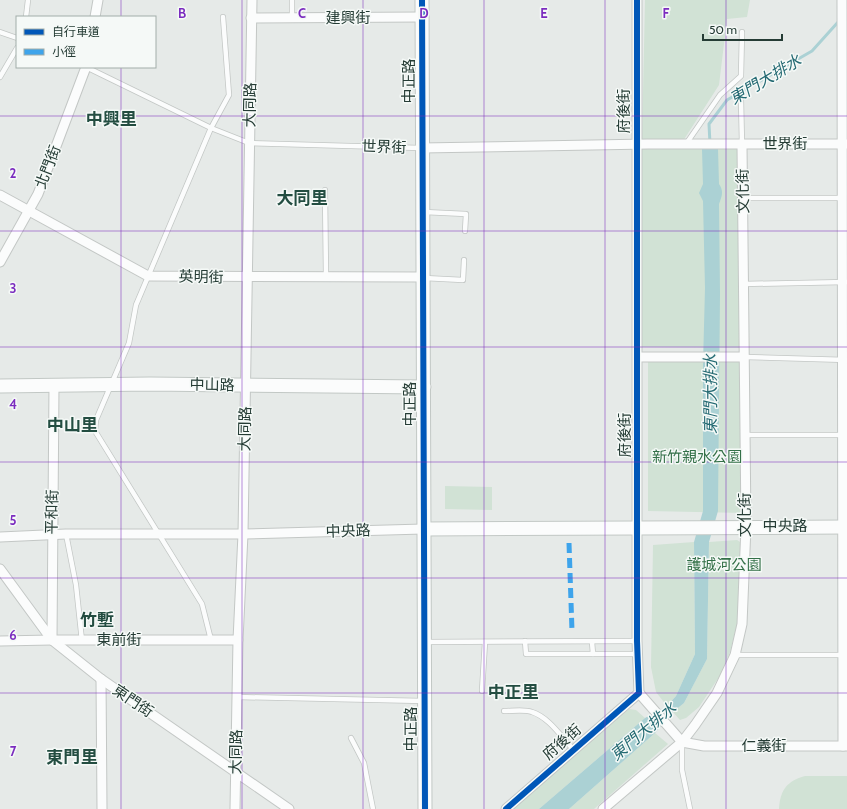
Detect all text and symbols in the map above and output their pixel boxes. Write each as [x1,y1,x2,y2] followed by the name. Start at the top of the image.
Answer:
[178,5,186,21] text: B
[298,5,306,21] text: C
[419,5,429,21] text: D
[540,5,548,21] text: E
[663,5,670,21] text: F
[325,9,371,27] street label: 建興街
[16,16,156,68] legend
[703,16,782,42] scale bar
[709,22,737,37] text: 50 m
[52,24,100,39] text: 自行車道
[52,44,76,59] text: 小徑
[726,50,805,108] water label: 東門大排水
[400,58,418,104] street label: 中正路
[241,82,259,128] street label: 大同路
[615,88,633,134] street label: 府後街
[86,109,137,129] district label: 中興里
[762,135,808,153] street label: 世界街
[361,137,407,157] street label: 世界街
[32,143,64,191] street label: 北門街
[10,165,17,181] text: 2
[734,168,752,214] street label: 文化街
[277,188,328,208] district label: 大同里
[178,268,224,286] street label: 英明街
[9,280,17,296] text: 3
[701,353,720,434] water label: 東門大排水
[189,376,235,394] street label: 中山路
[401,381,419,427] street label: 中正路
[9,396,17,412] text: 4
[236,406,254,452] street label: 大同路
[616,412,634,458] street label: 府後街
[47,415,98,435] district label: 中山里
[652,448,742,466] park label: 新竹親水公園
[43,489,61,535] street label: 平和街
[736,492,754,538] street label: 文化街
[10,512,17,528] text: 5
[762,517,808,535] street label: 中央路
[325,521,371,541] street label: 中央路
[686,556,762,574] park label: 護城河公園
[80,610,114,630] district label: 竹塹
[9,627,17,643] text: 6
[96,631,142,649] street label: 東前街
[109,681,157,721] street label: 東門街
[488,682,539,702] district label: 中正里
[607,698,681,764] water label: 東門大排水
[402,706,420,752] street label: 中正路
[539,720,585,764] street label: 府後街
[227,729,245,775] street label: 大同路
[741,737,787,755] street label: 仁義街
[10,743,17,759] text: 7
[47,747,98,767] district label: 東門里

